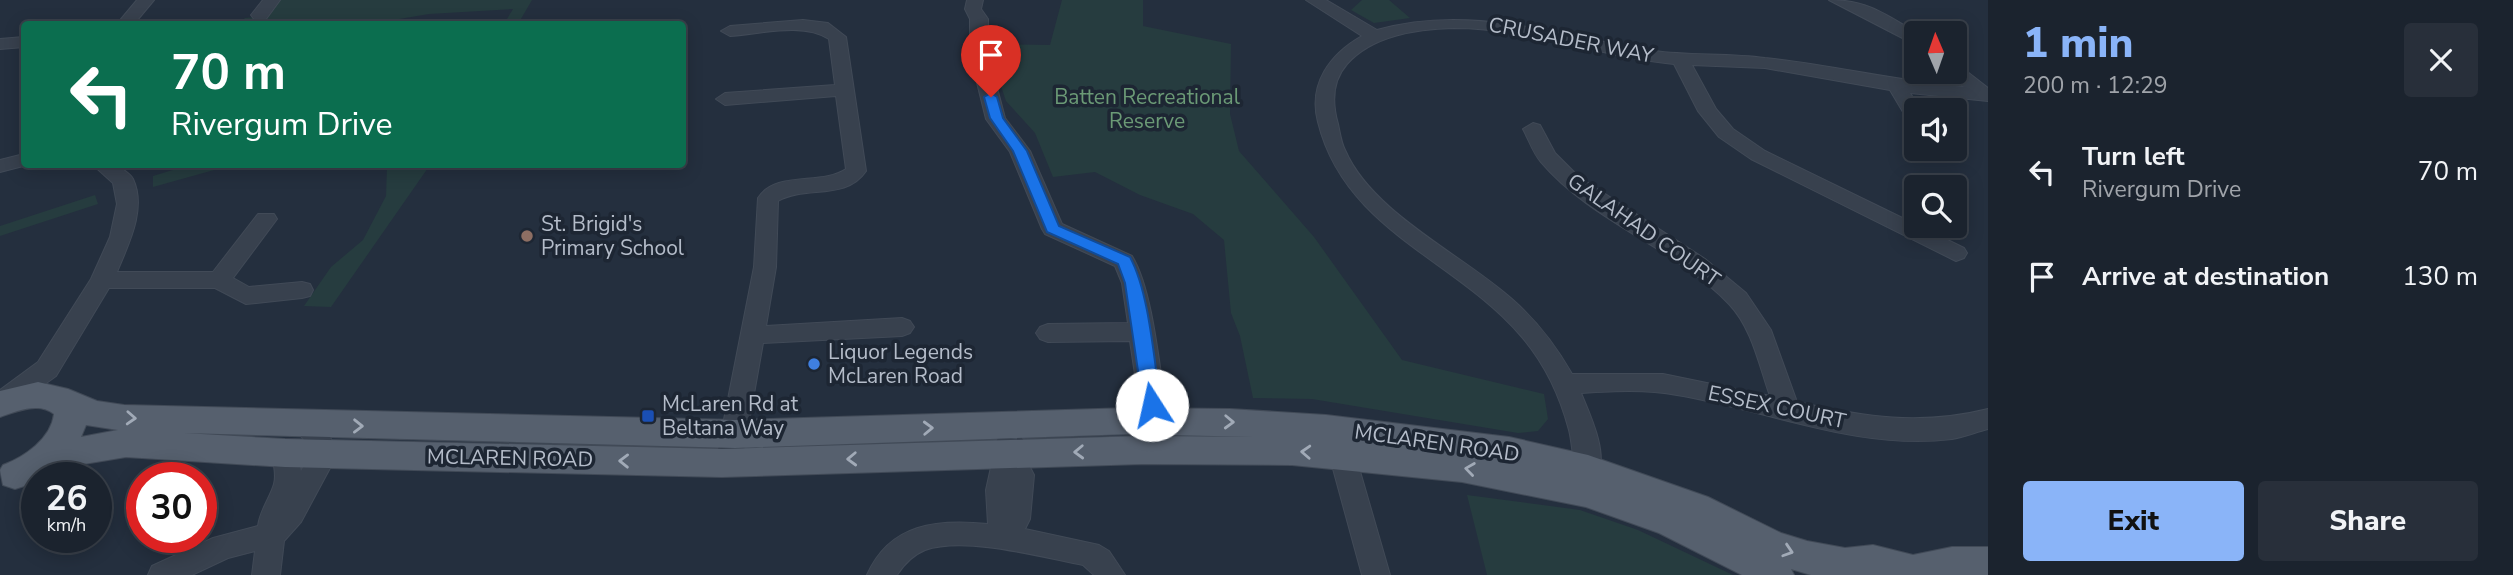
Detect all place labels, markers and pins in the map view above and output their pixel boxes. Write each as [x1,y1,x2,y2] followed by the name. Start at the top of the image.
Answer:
[961,25,1021,97] pin
[541,210,685,262] place label: St. Brigid's Primary School
[519,228,535,244] marker: St. Brigid's Primary School
[828,338,973,390] place label: Liquor Legends McLaren Road
[806,356,822,372] marker: Liquor Legends McLaren Road
[662,390,799,442] place label: McLaren Rd at Beltana Way
[640,408,656,424] marker: McLaren Rd at Beltana Way

